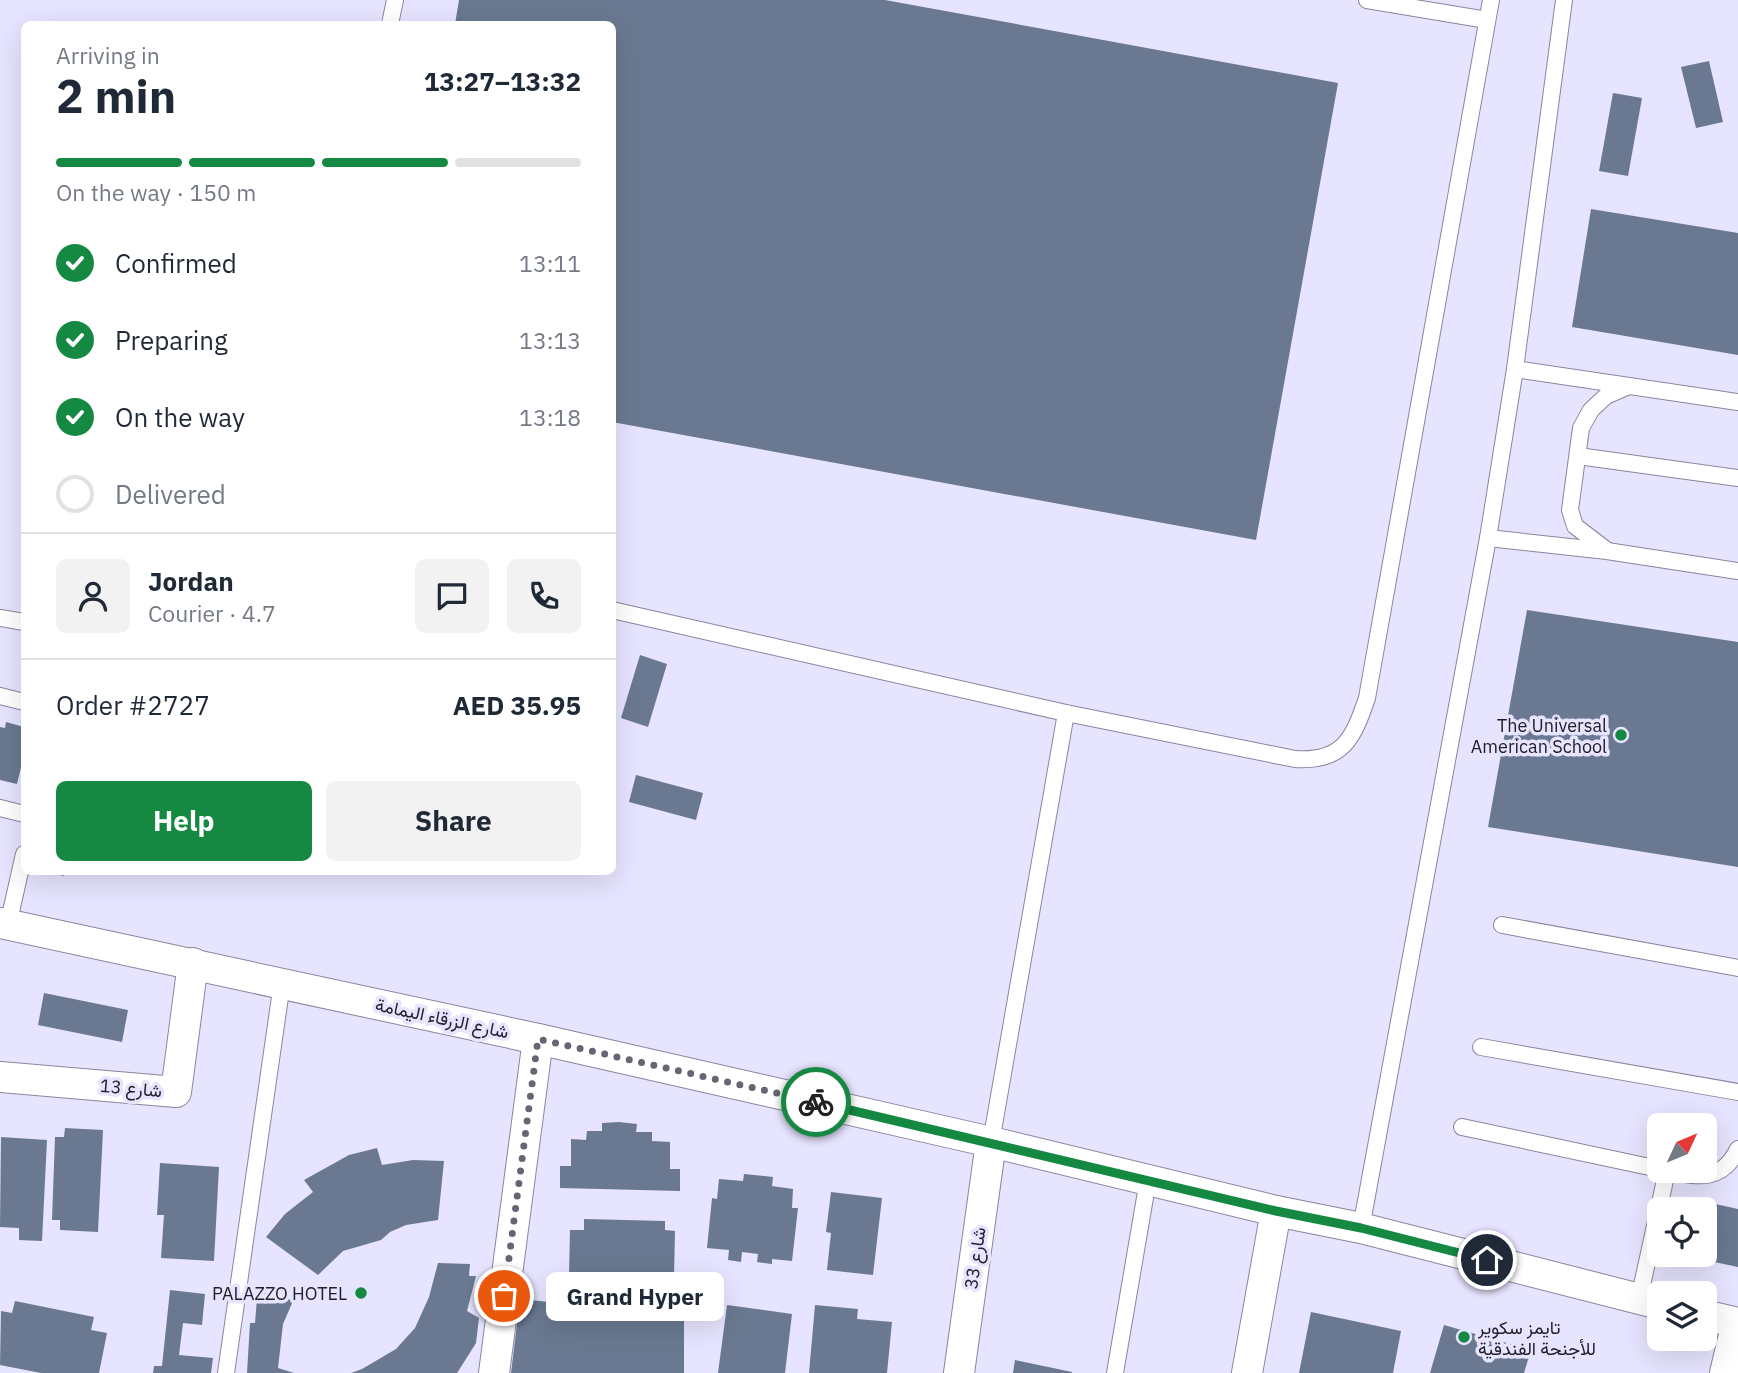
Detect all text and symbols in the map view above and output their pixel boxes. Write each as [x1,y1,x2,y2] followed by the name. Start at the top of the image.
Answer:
[56,40,160,70] text: Arriving in
[424,64,581,98] text: 13:27–13:32
[56,66,176,126] text: 2 min
[56,177,256,207] text: On the way · 150 m
[56,244,94,282] icon: check
[115,246,237,280] text: Confirmed
[519,248,581,278] text: 13:11
[56,321,94,359] icon: check
[115,323,228,357] text: Preparing
[519,325,581,355] text: 13:13
[56,398,94,436] icon: check
[115,400,245,434] text: On the way
[519,402,581,432] text: 13:18
[115,477,226,511] text: Delivered
[56,559,130,633] button: person
[415,559,489,633] button: chat
[507,559,581,633] button: phone
[148,564,234,598] text: Jordan
[148,598,276,628] text: Courier · 4.7
[56,688,210,722] text: Order #2727
[453,688,581,722] text: AED 35.95
[1471,714,1607,758] place label: The Universal American School
[1613,727,1629,743] marker: The Universal American School
[56,781,312,861] button: Help
[326,781,581,861] button: Share
[373,993,511,1044] street label: شارع الزرقاء اليمامة
[781,1067,851,1137] courier
[99,1074,163,1103] street label: شارع 13
[797,1083,835,1121] icon: bike
[1647,1113,1717,1183] north arrow
[1647,1113,1717,1351] map controls
[1647,1197,1717,1267] button: locate
[959,1226,992,1290] street label: شارع 33
[1457,1230,1517,1290] pin
[1468,1241,1506,1279] icon: home
[474,1266,534,1326] pin
[546,1272,724,1320] callout: Grand Hyper
[485,1277,523,1315] icon: bag
[567,1281,703,1311] text: Grand Hyper
[1647,1281,1717,1351] button: layers
[212,1282,347,1305] place label: PALAZZO HOTEL
[353,1285,369,1301] marker: PALAZZO HOTEL
[1477,1316,1596,1360] place label: تايمز سكوير للأجنحة الفندقية
[1456,1329,1472,1345] marker: تايمز سكوير للأجنحة الفندقية

